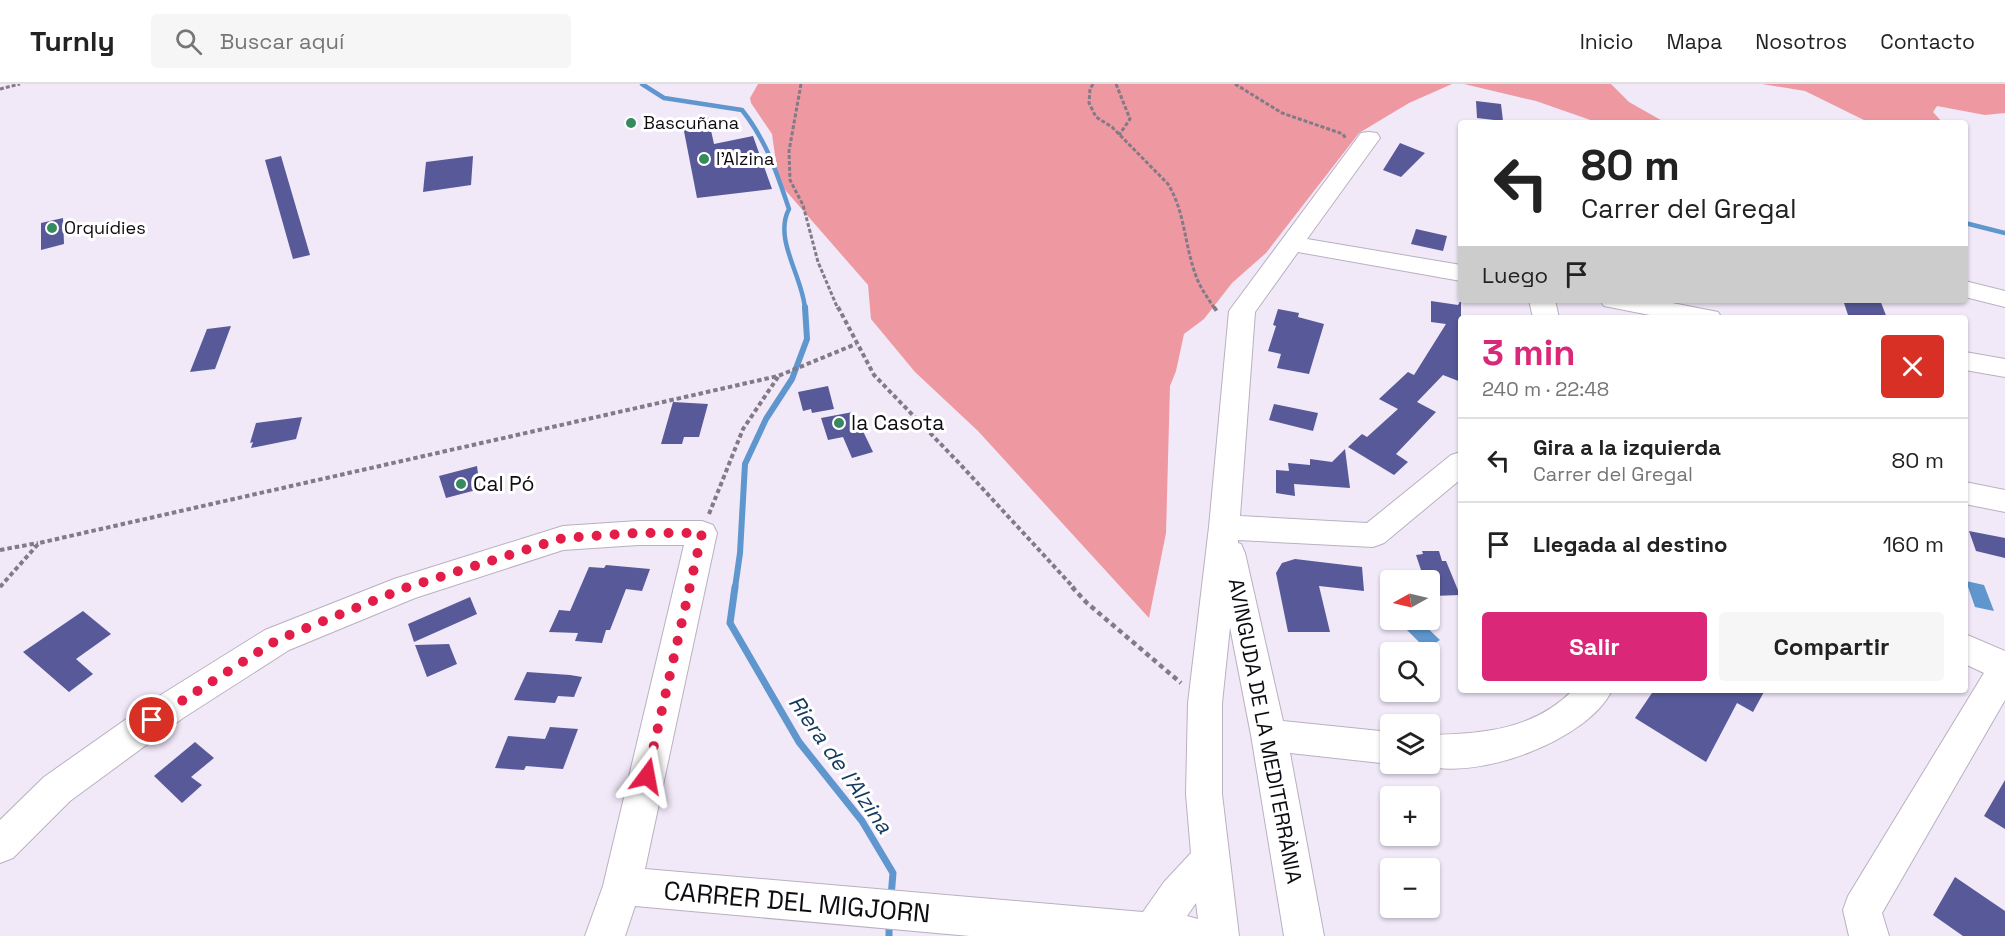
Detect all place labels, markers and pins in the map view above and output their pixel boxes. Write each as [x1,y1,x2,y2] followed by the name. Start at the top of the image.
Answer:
[643,111,739,134] place label: Bascuñana
[624,116,638,130] marker: Bascuñana
[716,147,774,170] place label: l'Alzina
[697,152,711,166] marker: l'Alzina
[64,216,146,239] place label: Orquídies
[45,221,59,235] marker: Orquídies
[851,409,944,436] place label: la Casota
[832,416,846,430] marker: la Casota
[473,470,534,497] place label: Cal Pó
[454,477,468,491] marker: Cal Pó
[126,694,177,745] pin

